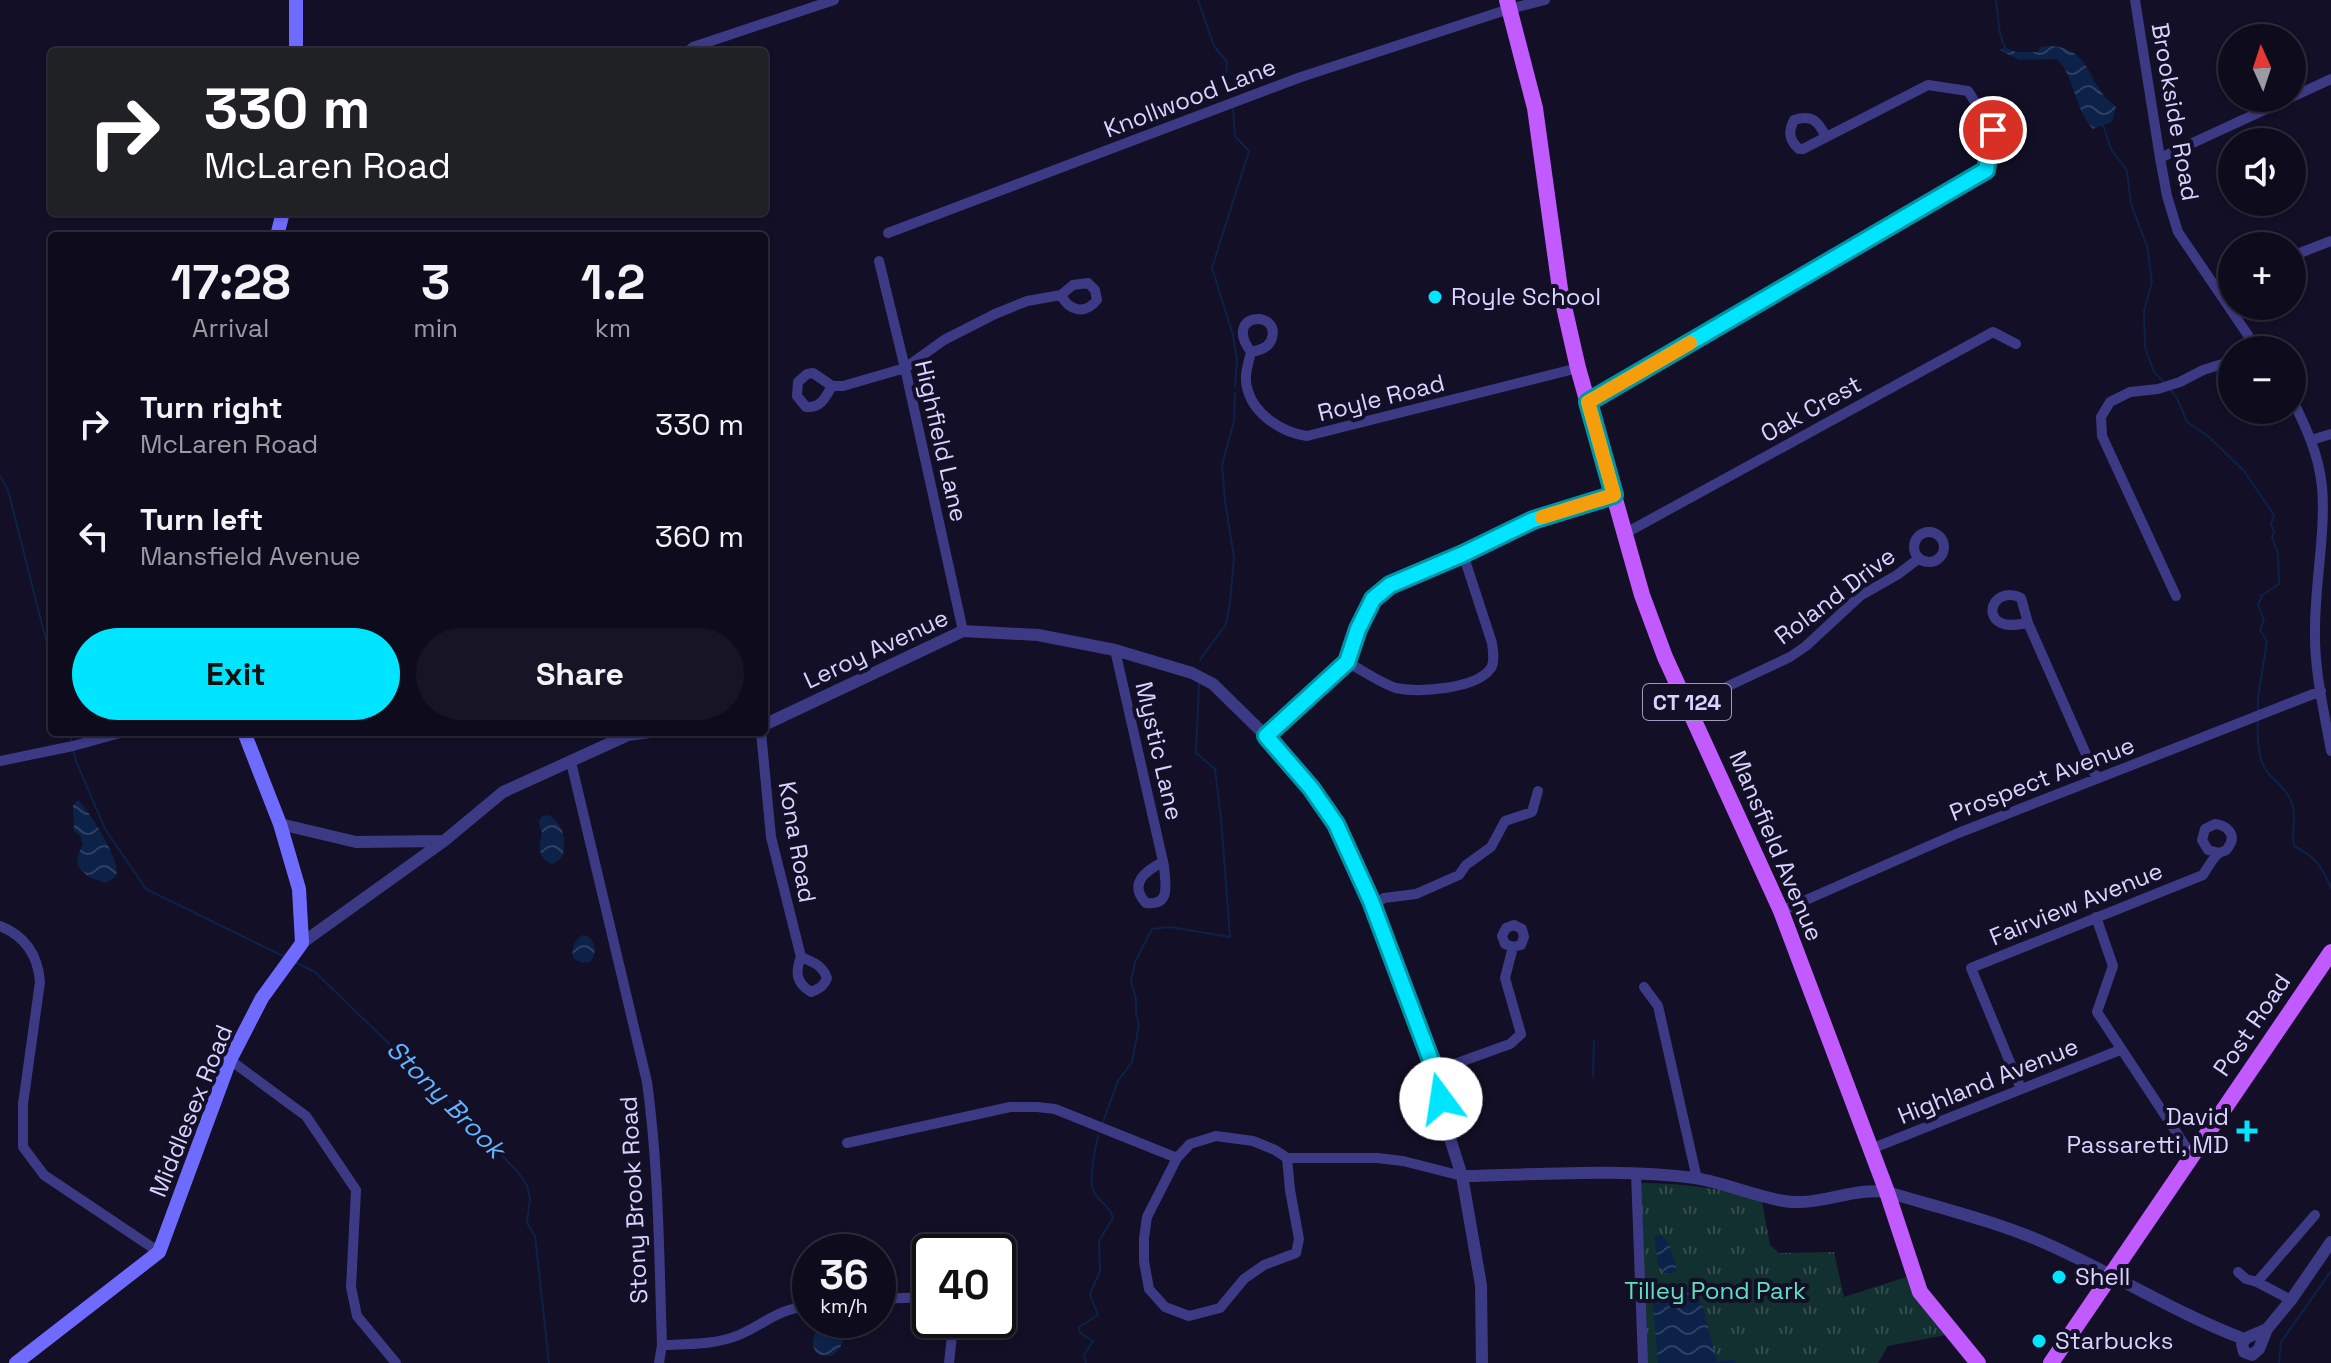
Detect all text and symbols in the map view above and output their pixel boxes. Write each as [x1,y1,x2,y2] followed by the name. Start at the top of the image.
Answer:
[2145,21,2206,203] street label: Brookside Road
[2218,24,2306,112] north arrow
[2218,24,2306,424] map controls
[1099,50,1280,145] street label: Knollwood Lane
[204,73,370,144] text: 330 m
[72,80,176,184] icon: right
[1959,96,2027,164] pin
[1971,108,2015,152] icon: arrive
[2218,128,2306,216] button: sound
[204,143,451,189] text: McLaren Road
[2218,232,2306,320] button: +
[171,252,291,313] text: 17:28
[421,252,450,313] text: 3
[581,252,645,313] text: 1.2
[1451,281,1601,312] place label: Royle School
[1426,288,1444,306] marker: Royle School
[192,311,269,345] text: Arrival
[413,311,458,345] text: min
[595,311,631,345] text: km
[2218,336,2306,424] button: −
[908,357,975,525] street label: Highfield Lane
[1314,367,1448,428] street label: Royle Road
[1755,368,1867,449] street label: Oak Crest
[140,388,283,427] text: Turn right
[72,402,116,446] icon: right
[655,405,744,444] text: 330 m
[140,427,318,461] text: McLaren Road
[140,500,263,539] text: Turn left
[72,514,116,558] icon: left
[655,517,744,556] text: 360 m
[140,539,361,573] text: Mansfield Avenue
[1768,540,1901,651] street label: Roland Drive
[799,602,953,696] street label: Leroy Avenue
[72,628,400,720] button: Exit
[416,628,744,720] button: Share
[1129,679,1190,823] street label: Mystic Lane
[1643,684,1731,720] road number: CT 124
[1945,729,2139,828] street label: Prospect Avenue
[1722,746,1831,946] street label: Mansfield Avenue
[772,779,823,905] street label: Kona Road
[1985,855,2167,952] street label: Fairview Avenue
[2206,967,2297,1082] street label: Post Road
[142,1020,239,1201] street label: Middlesex Road
[1893,1030,2083,1131] street label: Highland Avenue
[379,1032,515,1168] water label: Stony Brook
[1399,1057,1483,1141] position arrow
[613,1096,654,1305] street label: Stony Brook Road
[2067,1101,2229,1160] place label: David Passaretti, MD
[2236,1120,2258,1142] marker: David Passaretti, MD
[912,1234,1016,1338] speed limit sign: 40
[819,1250,869,1301] text: 36
[2075,1261,2130,1292] place label: Shell
[2050,1268,2068,1286] marker: Shell
[1624,1275,1806,1306] park label: Tilley Pond Park
[820,1293,868,1319] text: km/h
[2055,1325,2173,1356] place label: Starbucks
[2030,1332,2048,1350] marker: Starbucks

